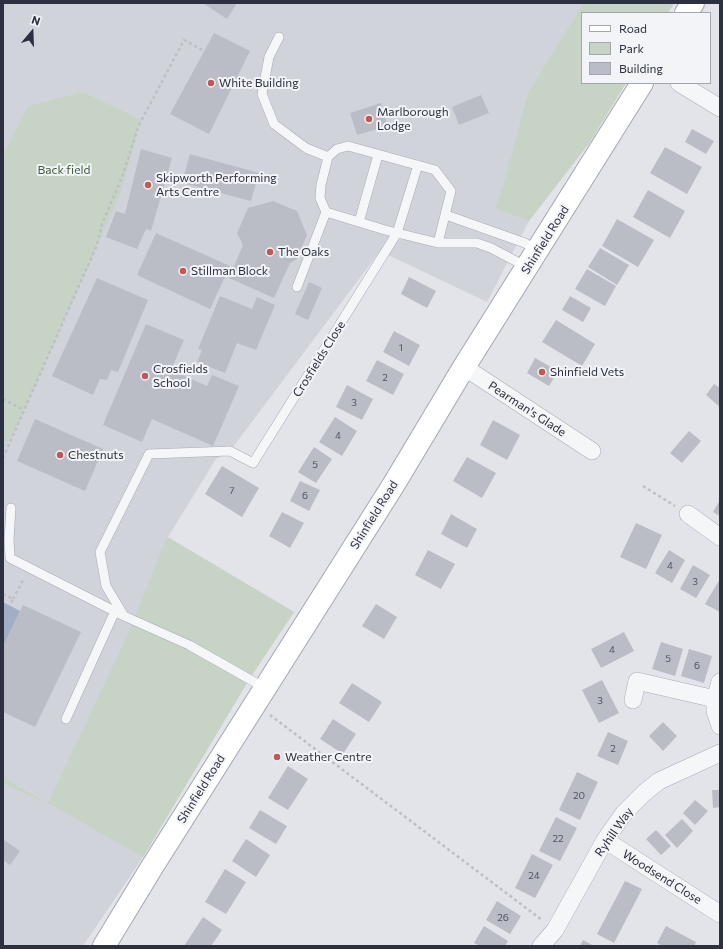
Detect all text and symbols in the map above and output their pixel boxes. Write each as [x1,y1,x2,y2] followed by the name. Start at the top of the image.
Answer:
[12,12,52,52] north arrow
[581,12,711,84] legend
[30,13,42,28] text: N
[619,21,647,35] text: Road
[619,41,644,55] text: Park
[619,61,663,75] text: Building
[219,76,299,90] place label: White Building
[206,78,216,88] marker: White Building
[377,105,449,133] place label: Marlborough Lodge
[364,114,374,124] marker: Marlborough Lodge
[38,163,90,177] park label: Back field
[156,171,277,199] place label: Skipworth Performing Arts Centre
[143,180,153,190] marker: Skipworth Performing Arts Centre
[518,203,572,277] street label: Shinfield Road
[278,245,329,259] place label: The Oaks
[265,247,275,257] marker: The Oaks
[191,264,268,278] place label: Stillman Block
[178,266,188,276] marker: Stillman Block
[290,318,348,400] street label: Crosfields Close
[399,342,403,354] house number: 1
[153,362,208,390] place label: Crosfields School
[550,365,624,379] place label: Shinfield Vets
[537,367,547,377] marker: Shinfield Vets
[140,371,150,381] marker: Crosfields School
[382,372,388,384] house number: 2
[485,378,569,440] street label: Pearman's Glade
[351,397,357,409] house number: 3
[335,430,341,442] house number: 4
[68,448,124,462] place label: Chestnuts
[55,450,65,460] marker: Chestnuts
[312,459,318,471] house number: 5
[347,478,401,552] street label: Shinfield Road
[229,485,235,497] house number: 7
[302,490,308,502] house number: 6
[667,560,673,572] house number: 4
[692,576,698,588] house number: 3
[609,644,615,656] house number: 4
[665,653,671,665] house number: 5
[694,660,700,672] house number: 6
[597,695,603,707] house number: 3
[610,743,616,755] house number: 2
[285,750,371,764] place label: Weather Centre
[174,752,228,826] street label: Shinfield Road
[272,752,282,762] marker: Weather Centre
[573,790,585,802] house number: 20
[592,805,636,859] street label: Ryhill Way
[552,833,564,845] house number: 22
[620,847,704,907] street label: Woodsend Close
[528,870,540,882] house number: 24
[497,912,509,924] house number: 26

